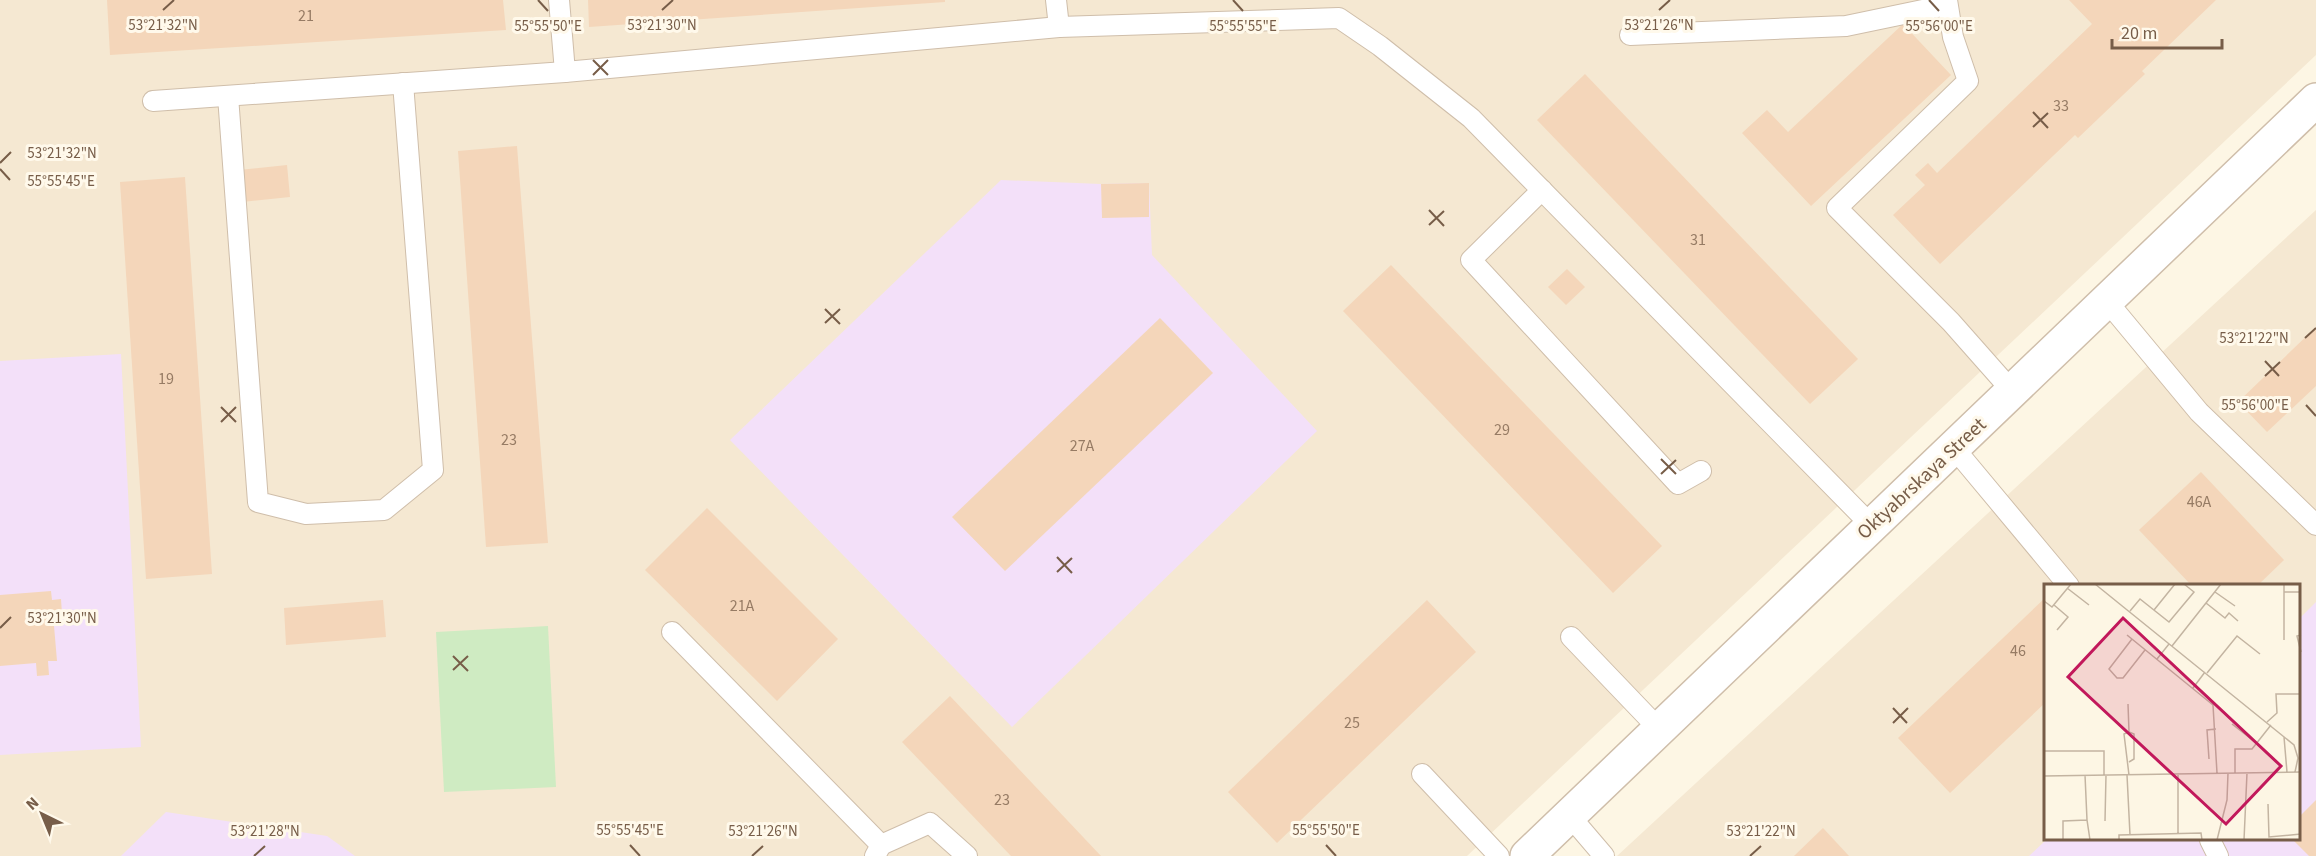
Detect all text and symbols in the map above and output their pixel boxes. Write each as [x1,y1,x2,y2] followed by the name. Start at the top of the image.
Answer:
[298,5,314,27] house number: 21
[2112,12,2222,50] scale bar
[128,15,198,36] text: 53°21'32"N
[627,15,697,36] text: 53°21'30"N
[1624,15,1694,36] text: 53°21'26"N
[514,16,582,37] text: 55°55'50"E
[1209,16,1277,37] text: 55°55'55"E
[1905,16,1973,37] text: 55°56'00"E
[2121,21,2157,46] text: 20 m
[2053,95,2069,117] house number: 33
[27,143,97,164] text: 53°21'32"N
[27,171,95,192] text: 55°55'45"E
[1690,229,1706,251] house number: 31
[2219,328,2289,349] text: 53°21'22"N
[158,368,174,390] house number: 19
[2221,395,2289,416] text: 55°56'00"E
[1851,411,1993,546] street label: Oktyabrskaya Street
[1494,419,1510,441] house number: 29
[501,429,517,451] house number: 23
[1070,435,1095,457] house number: 27А
[2187,491,2212,513] house number: 46А
[2044,584,2301,841] inset map
[730,595,755,617] house number: 21А
[27,608,97,629] text: 53°21'30"N
[2010,640,2026,662] house number: 46
[1344,712,1360,734] house number: 25
[12,784,72,844] north arrow
[994,789,1010,811] house number: 23
[21,792,44,815] text: N
[596,820,664,841] text: 55°55'45"E
[1292,820,1360,841] text: 55°55'50"E
[230,821,300,842] text: 53°21'28"N
[728,821,798,842] text: 53°21'26"N
[1726,821,1796,842] text: 53°21'22"N

